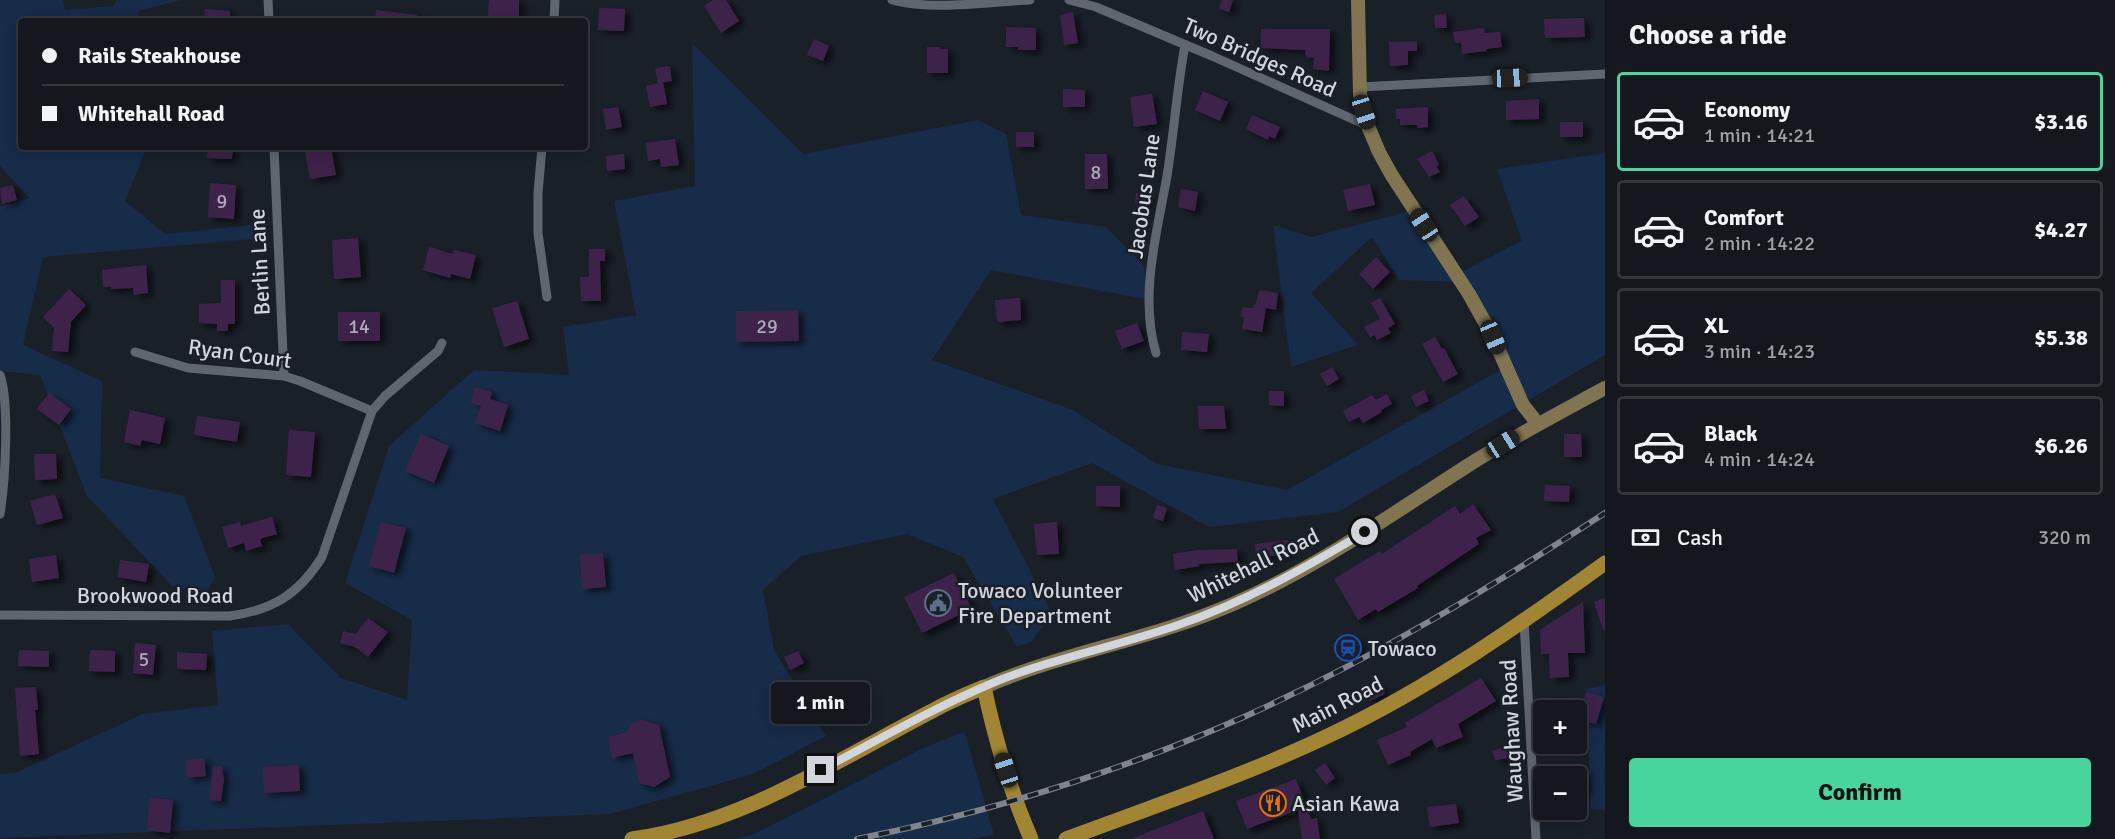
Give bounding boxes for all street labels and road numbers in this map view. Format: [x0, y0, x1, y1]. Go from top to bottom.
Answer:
street label: Two Bridges Road [1179, 12, 1340, 103]
street label: Jacobus Lane [1121, 132, 1166, 260]
street label: Berlin Lane [243, 208, 276, 316]
street label: Ryan Court [187, 333, 294, 374]
street label: Whitehall Road [1183, 522, 1323, 609]
street label: Brookwood Road [77, 582, 233, 609]
street label: Waughaw Road [1494, 659, 1529, 803]
street label: Main Road [1287, 670, 1387, 739]

